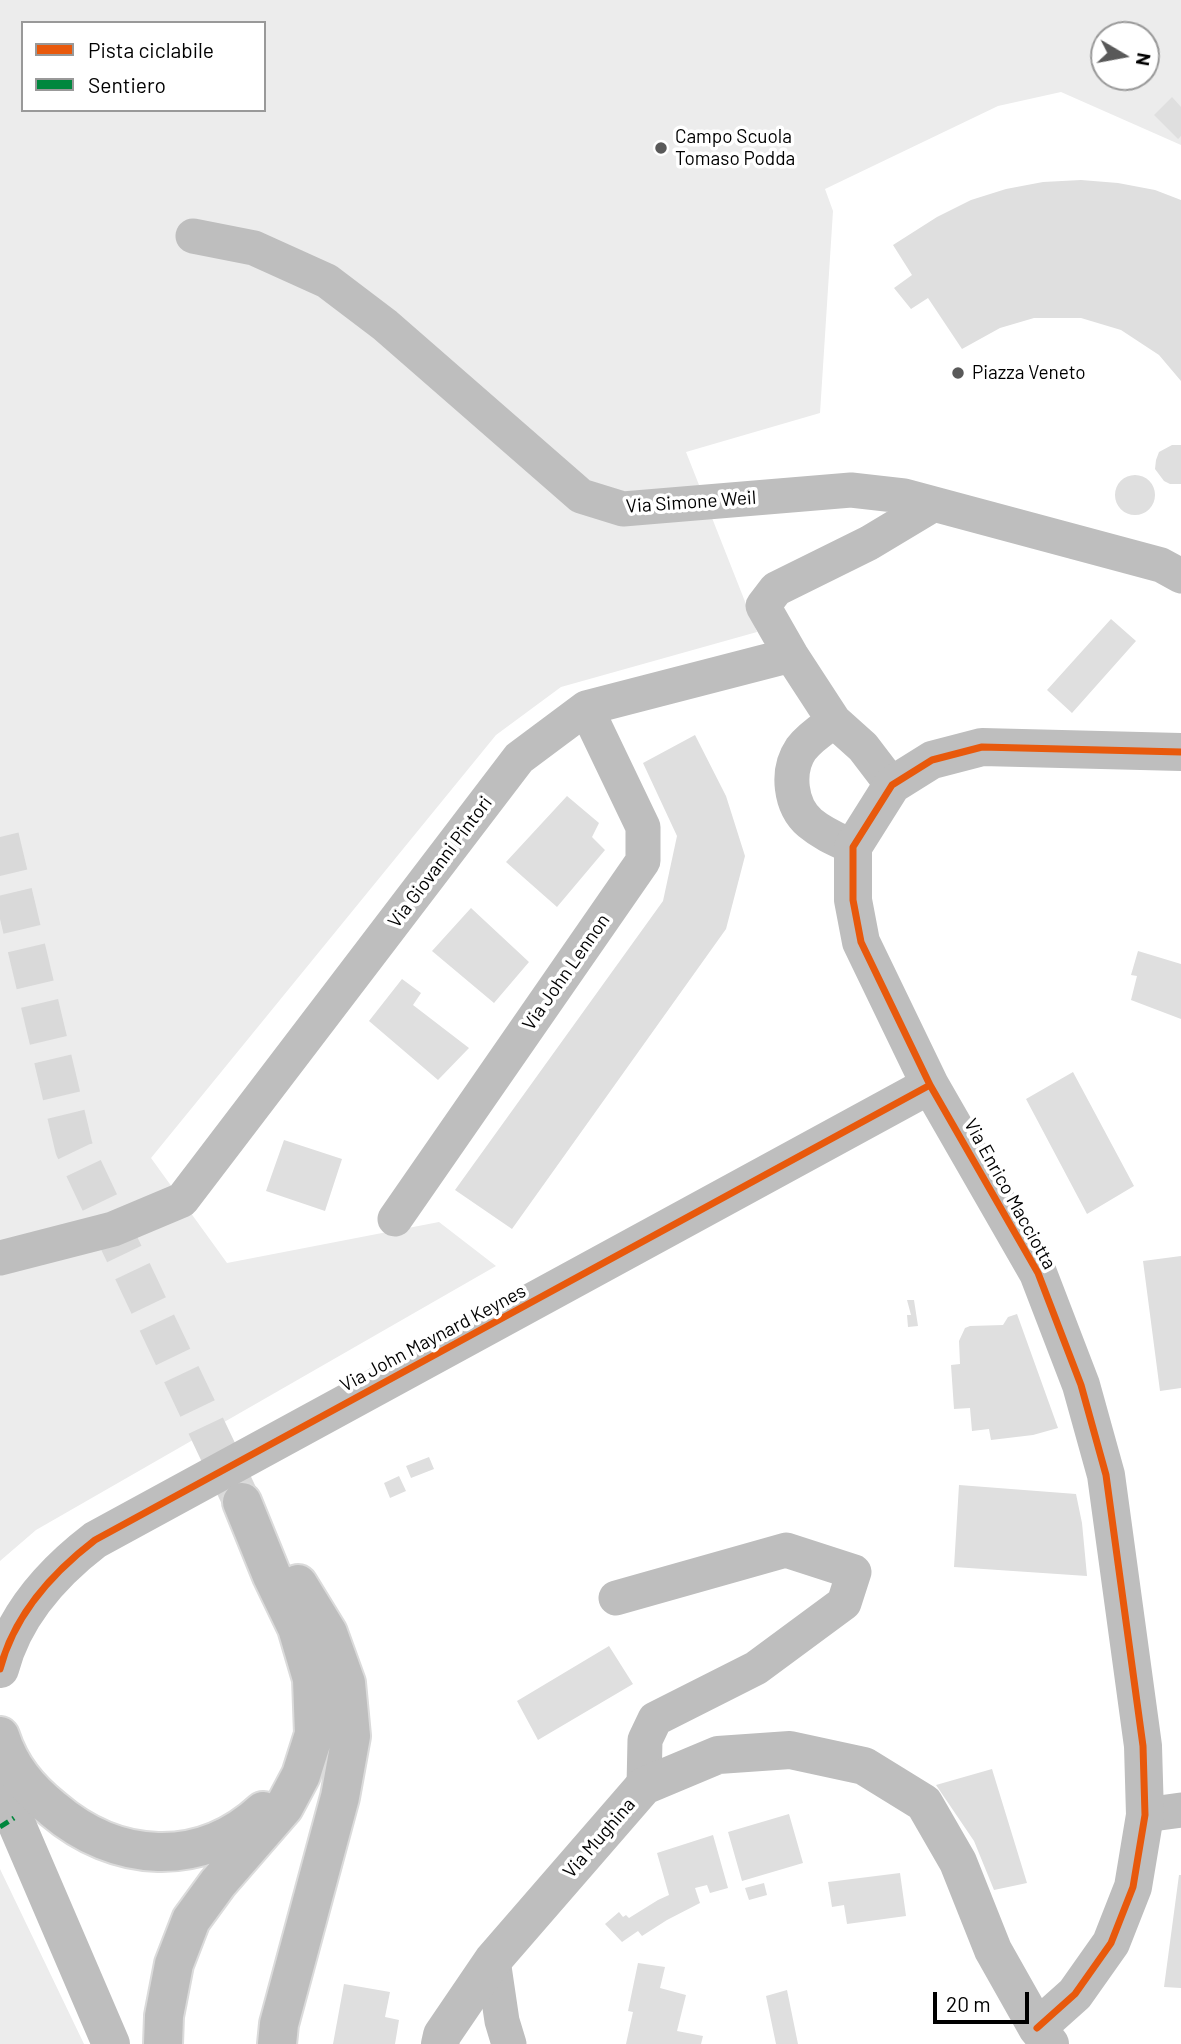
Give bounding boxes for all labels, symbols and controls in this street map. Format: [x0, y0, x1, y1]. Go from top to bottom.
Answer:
legend [21, 21, 266, 112]
north arrow [1090, 21, 1160, 91]
text: Pista ciclabile [88, 37, 214, 62]
text: N [1132, 51, 1157, 68]
text: Sentiero [88, 72, 166, 97]
place label: Campo Scuola Tomaso Podda [675, 126, 795, 170]
marker: Campo Scuola Tomaso Podda [653, 140, 669, 156]
place label: Piazza Veneto [972, 362, 1086, 384]
marker: Piazza Veneto [950, 365, 966, 381]
street label: Via Simone Weil [625, 486, 757, 518]
street label: Via Giovanni Pintori [383, 792, 497, 932]
street label: Via John Lennon [517, 909, 615, 1035]
street label: Via Enrico Macciotta [959, 1115, 1061, 1273]
street label: Via John Maynard Keynes [336, 1279, 530, 1397]
street label: Via Mughina [558, 1793, 640, 1883]
scale bar [936, 1978, 1032, 2022]
text: 20 m [946, 1991, 991, 2016]

